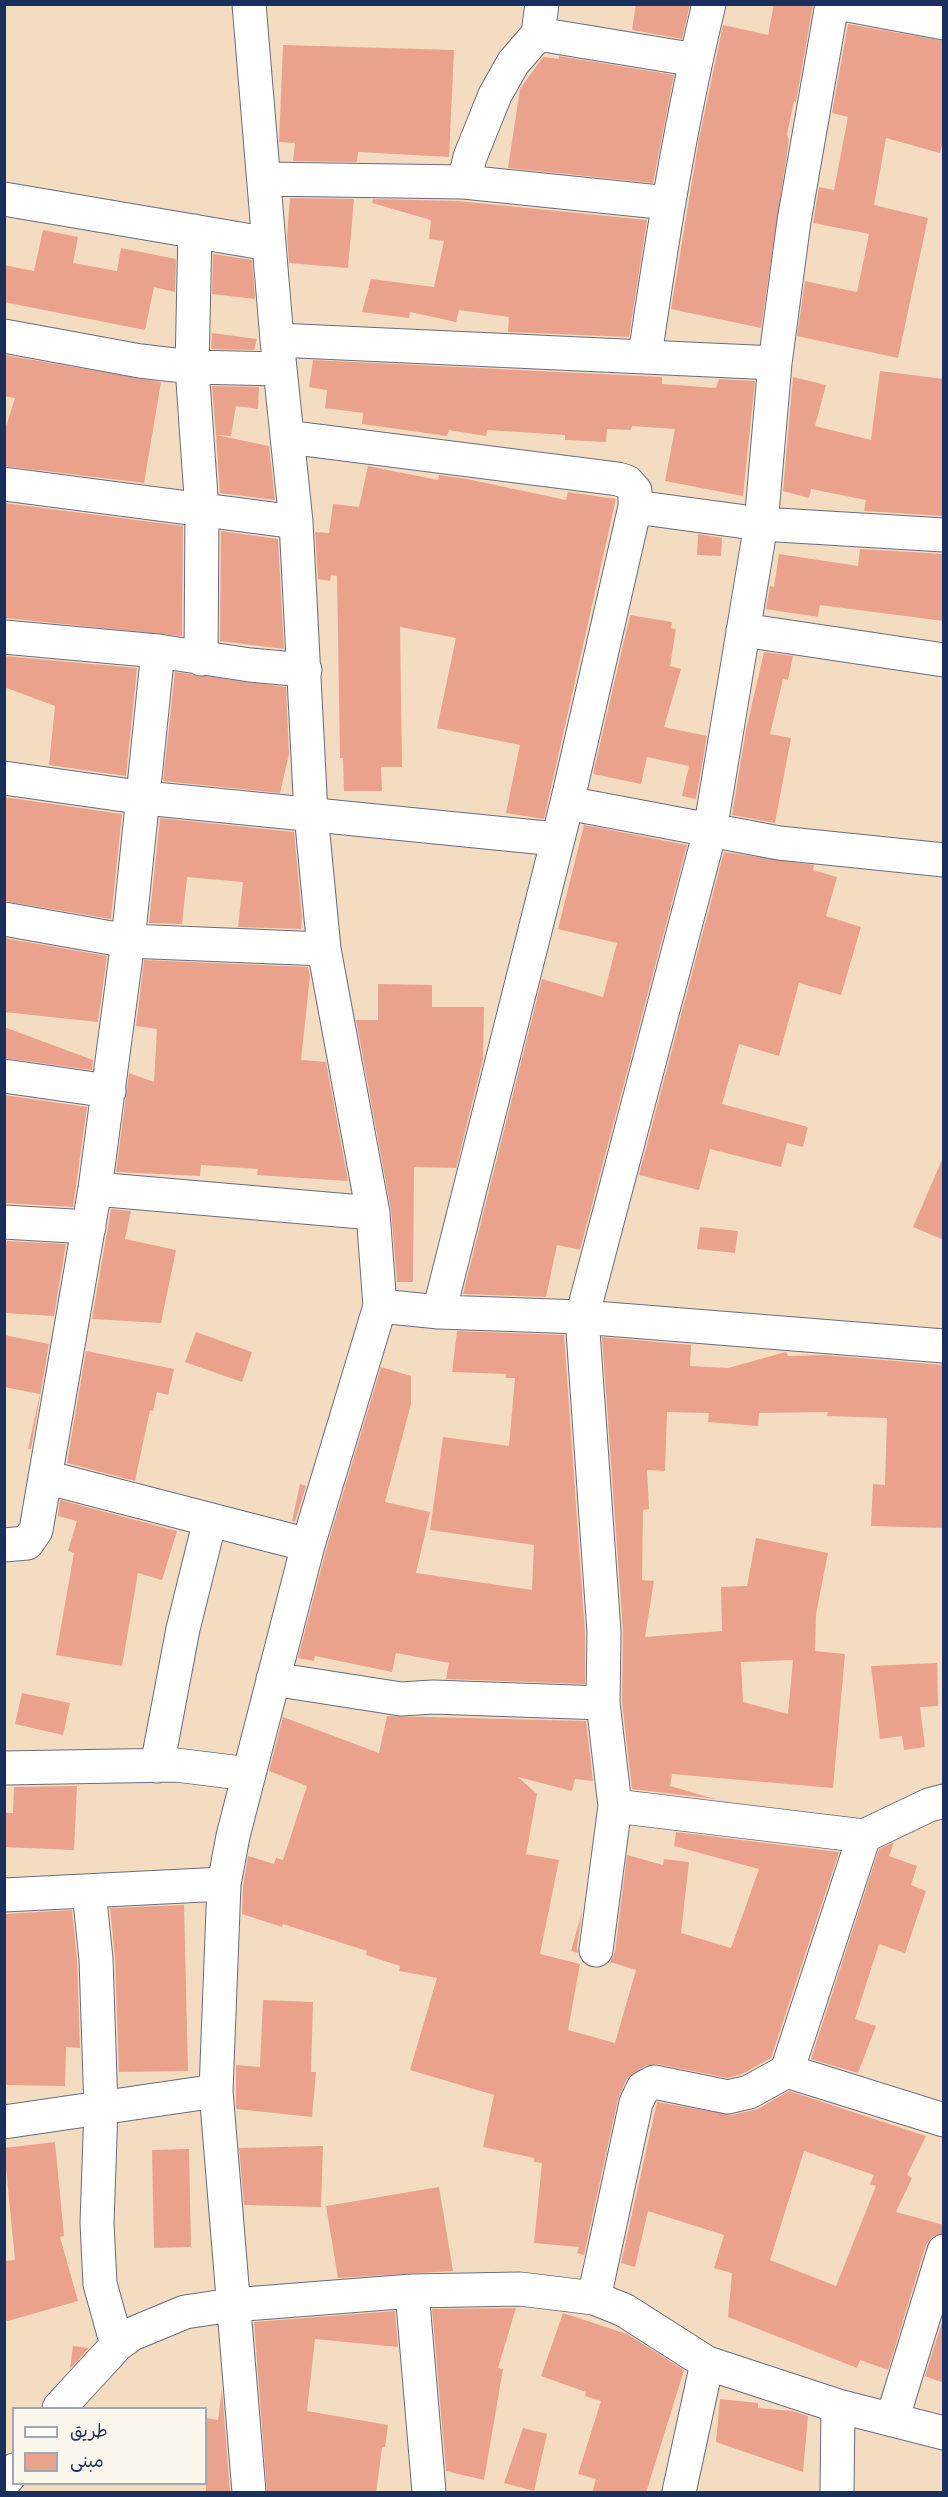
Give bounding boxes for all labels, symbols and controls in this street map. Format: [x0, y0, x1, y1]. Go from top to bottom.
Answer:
legend [12, 2407, 207, 2485]
text: طريق [70, 2421, 108, 2442]
text: مبنى [70, 2451, 104, 2472]

